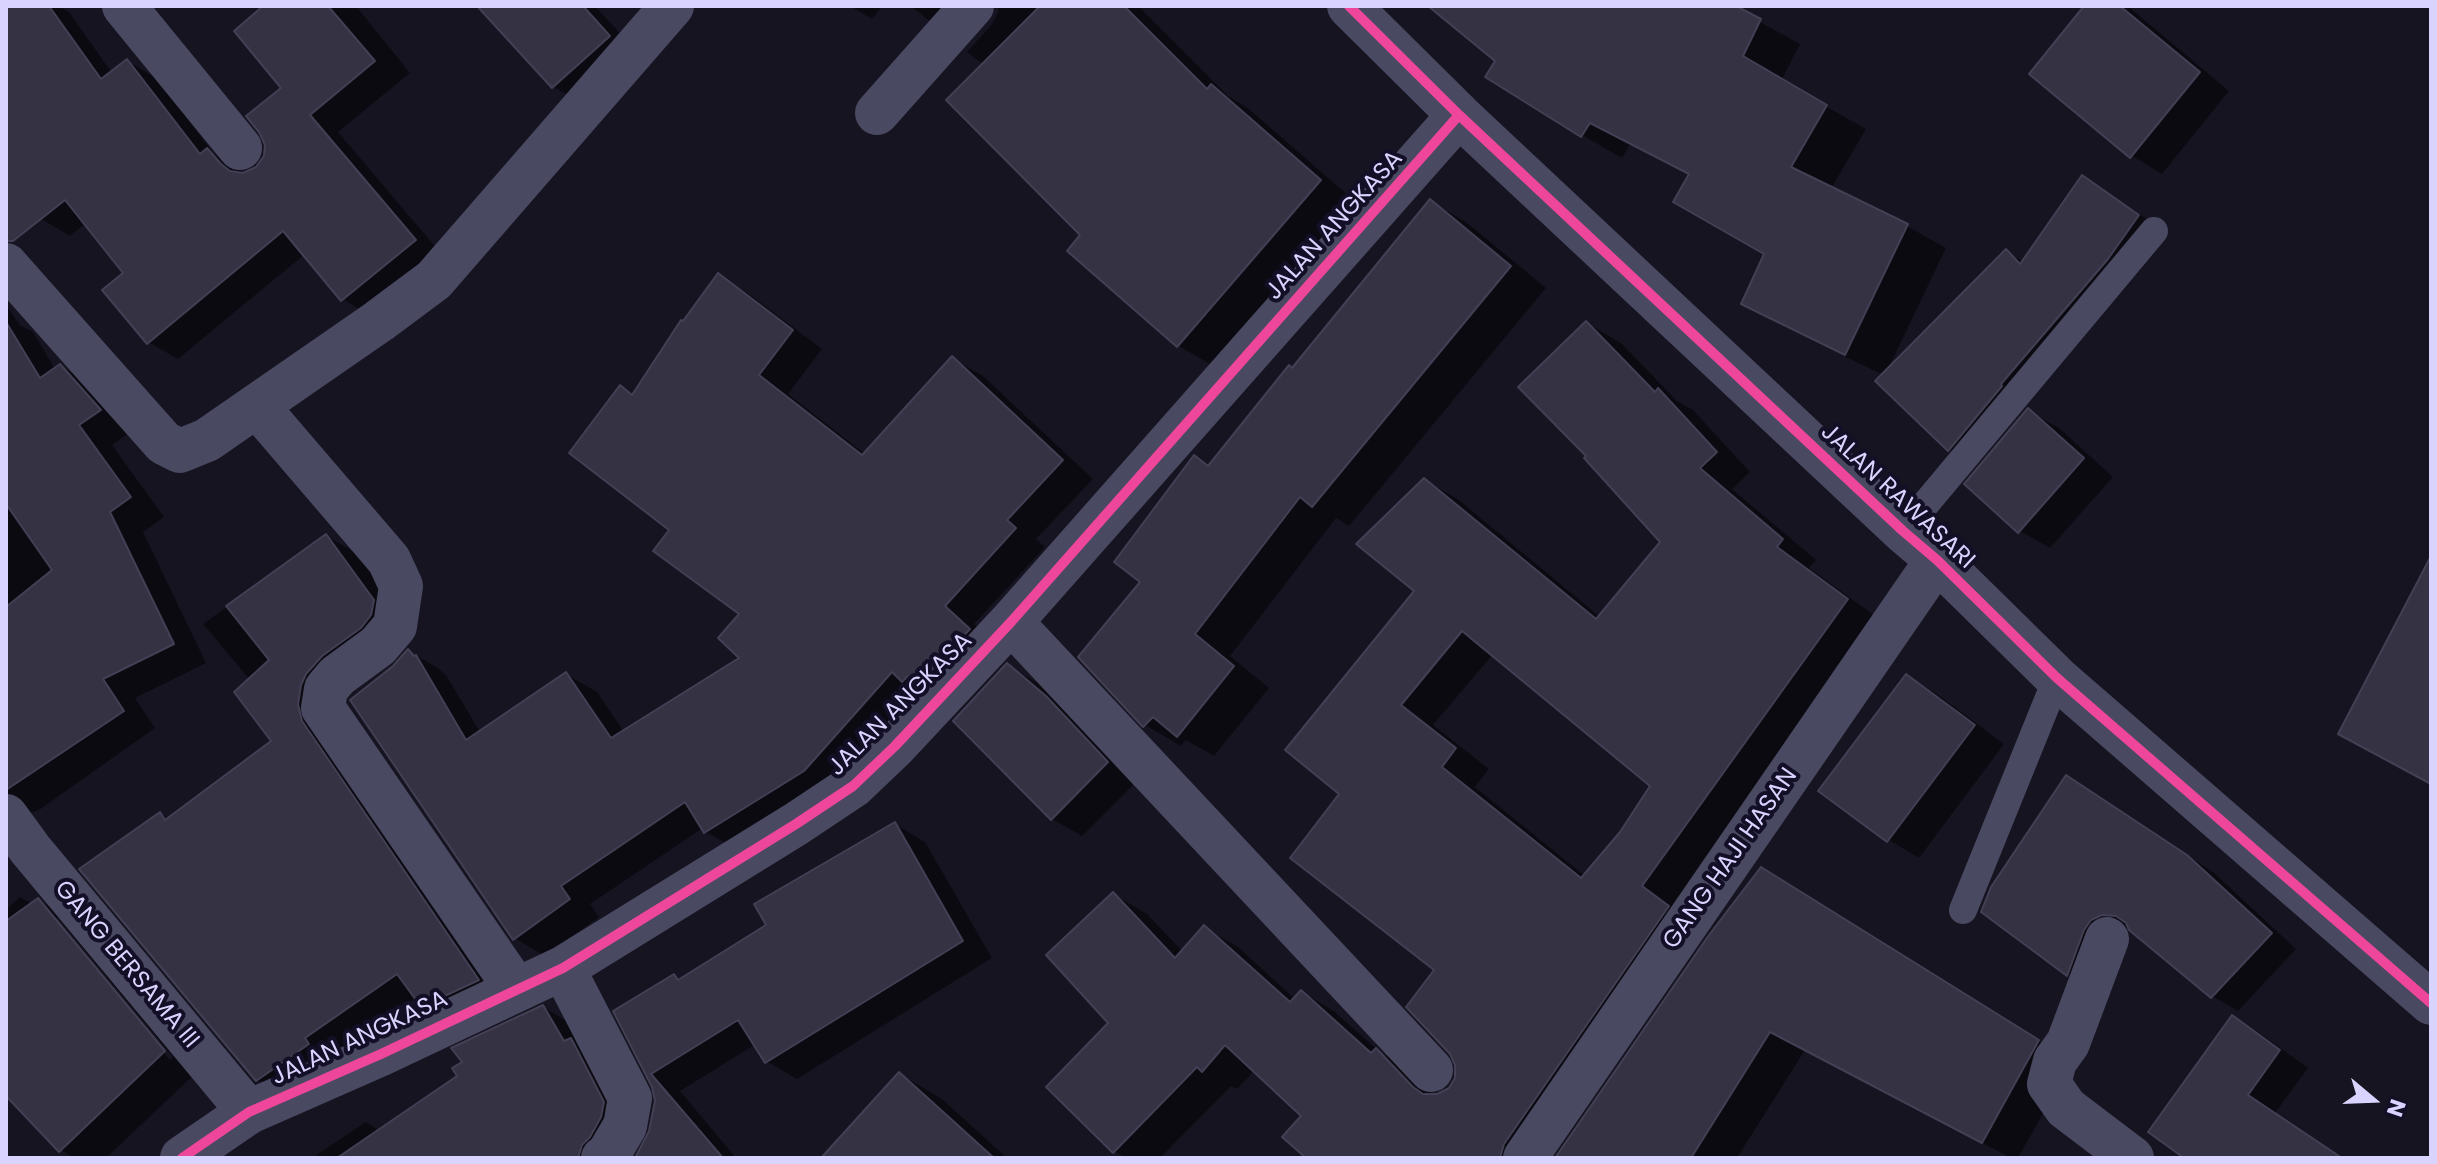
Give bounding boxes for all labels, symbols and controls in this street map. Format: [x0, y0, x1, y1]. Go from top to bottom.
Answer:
street label: JALAN ANGKASA [1260, 145, 1410, 307]
street label: JALAN RAWASARI [1814, 418, 1980, 576]
street label: JALAN ANGKASA [823, 627, 979, 783]
street label: GANG HAJI HASAN [1658, 763, 1804, 955]
street label: GANG BERSAMA III [48, 875, 204, 1055]
street label: JALAN ANGKASA [267, 986, 453, 1092]
north arrow [2333, 1060, 2413, 1140]
text: N [2379, 1095, 2414, 1121]

